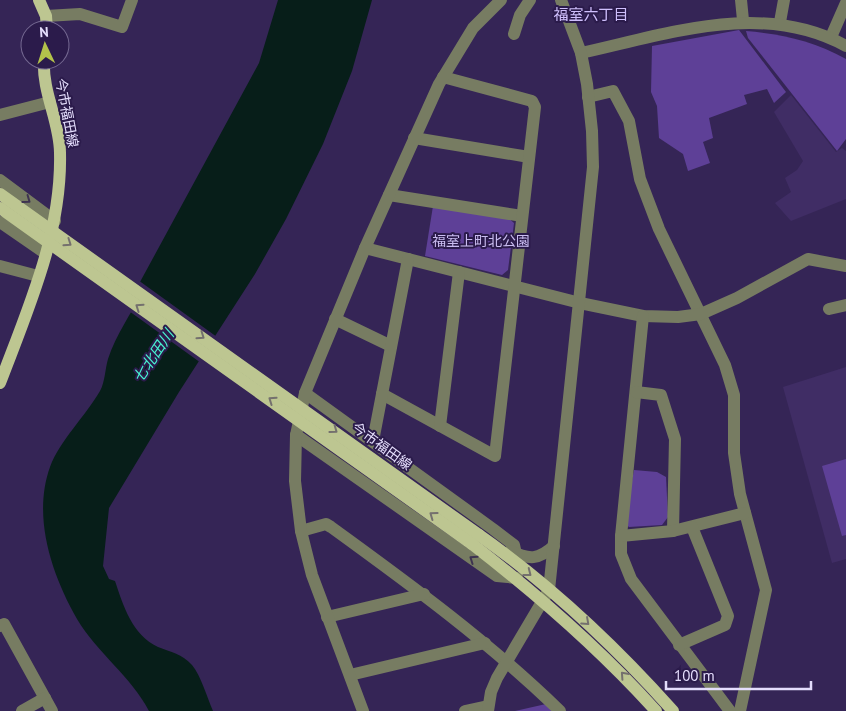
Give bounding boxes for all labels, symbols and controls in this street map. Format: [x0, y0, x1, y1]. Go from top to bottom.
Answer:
district label: 福室六丁目 [553, 5, 629, 24]
north arrow [20, 20, 70, 70]
text: N [39, 23, 49, 41]
street label: 今市福田線 [51, 77, 83, 149]
one-way arrow [22, 194, 31, 204]
park label: 福室上町北公園 [432, 232, 530, 250]
one-way arrow [63, 237, 72, 246]
one-way arrow [135, 304, 145, 313]
water label: 七北田川 [128, 324, 179, 386]
one-way arrow [196, 330, 205, 339]
one-way arrow [268, 397, 278, 406]
street label: 今市福田線 [348, 418, 416, 474]
one-way arrow [328, 424, 338, 433]
one-way arrow [429, 512, 438, 521]
one-way arrow [469, 556, 479, 565]
one-way arrow [522, 567, 531, 575]
one-way arrow [580, 616, 589, 625]
scale bar [666, 658, 811, 690]
text: 100 m [674, 666, 715, 685]
one-way arrow [621, 671, 630, 680]

